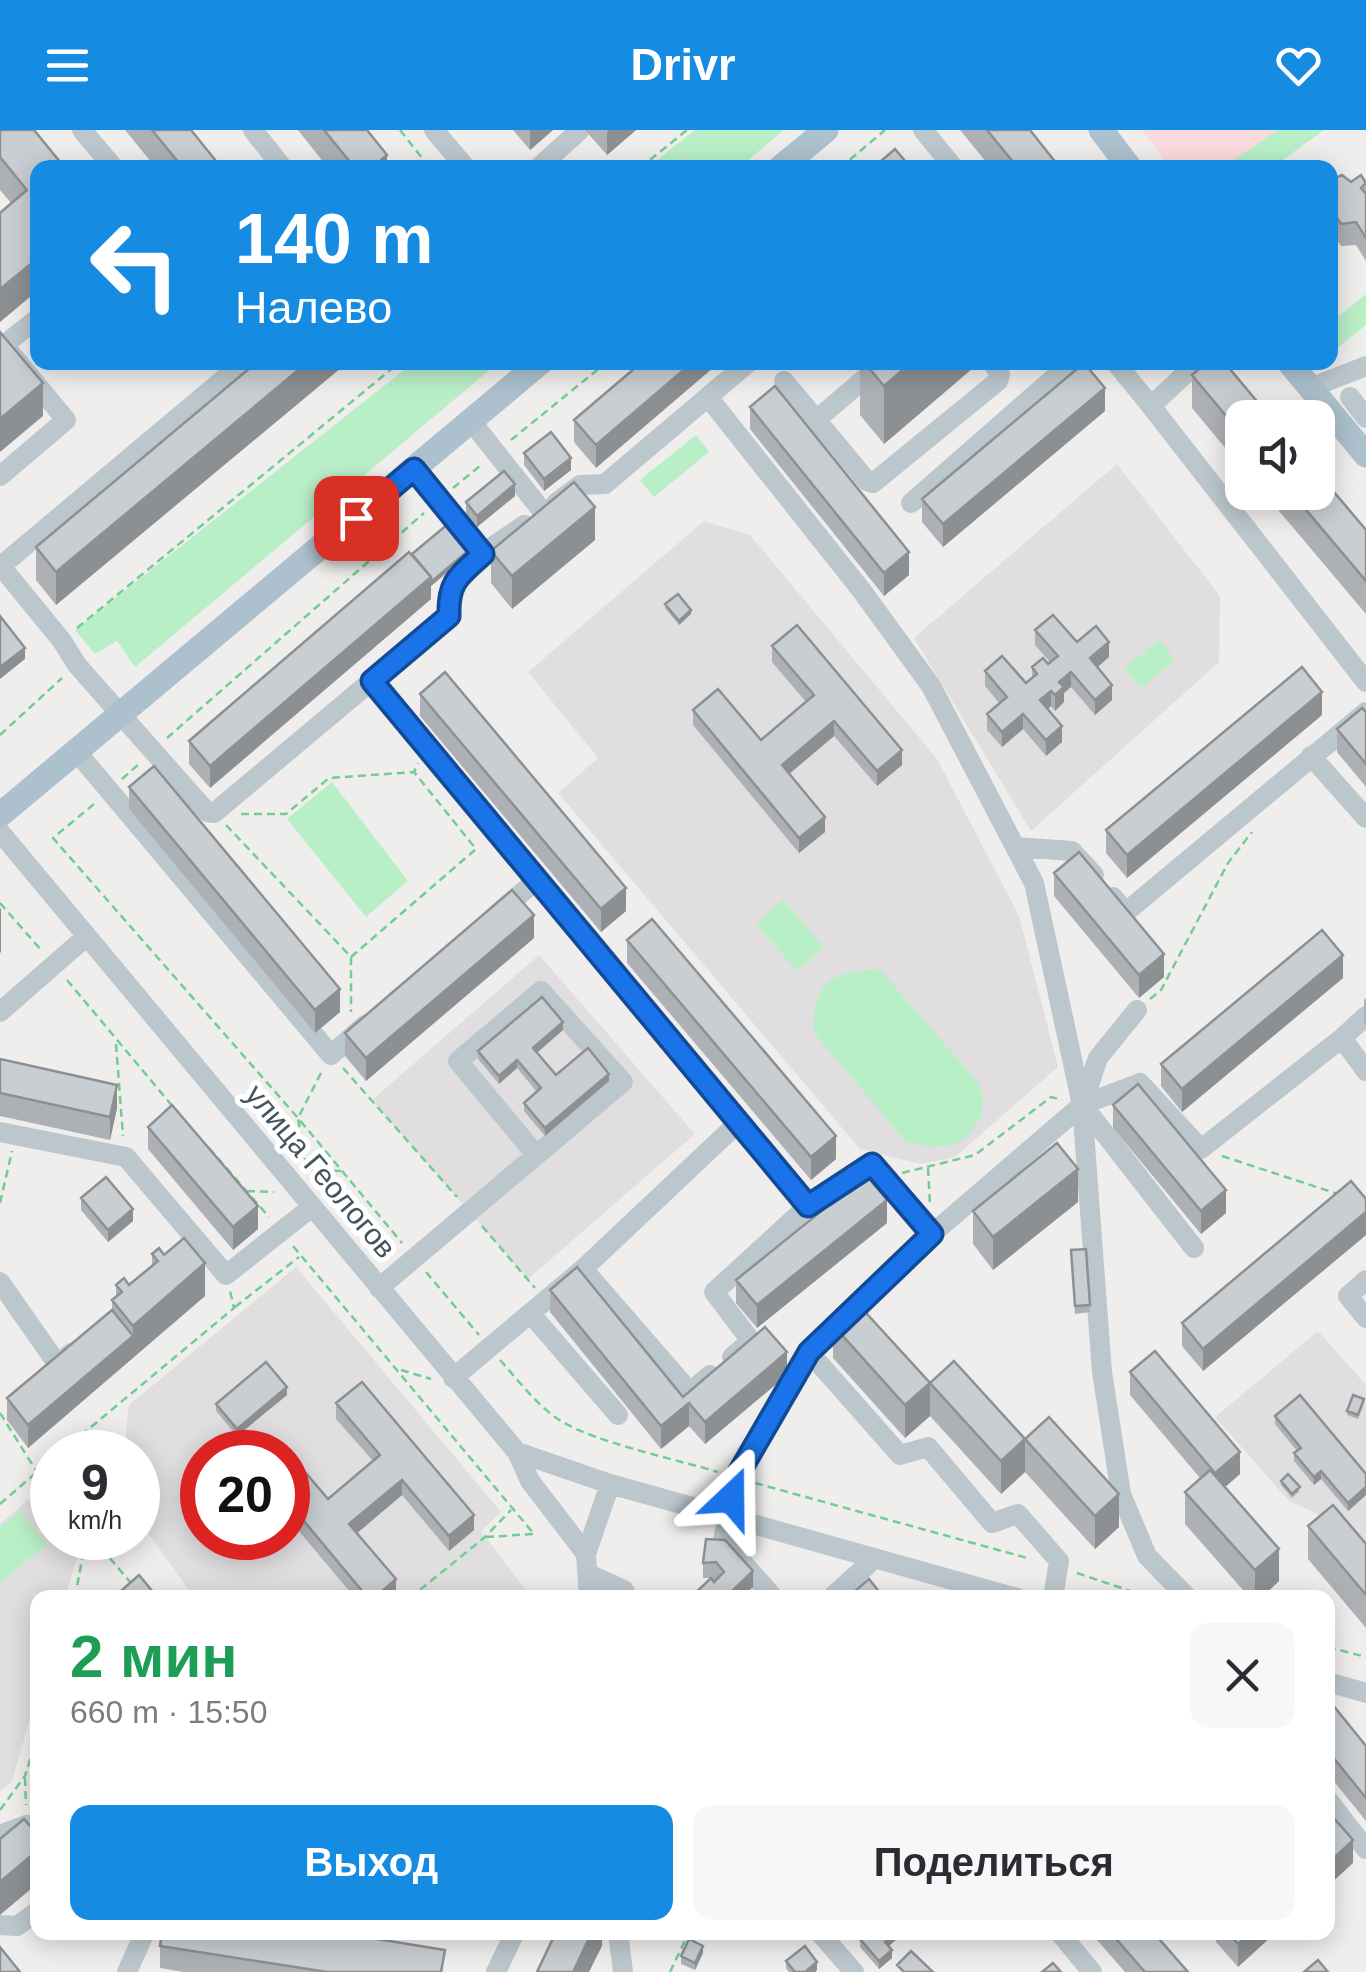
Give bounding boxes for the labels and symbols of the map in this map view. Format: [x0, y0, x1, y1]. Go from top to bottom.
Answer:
pin [314, 476, 399, 561]
street label: улица Геологов [239, 1078, 403, 1264]
speed limit sign: 20 [180, 1430, 310, 1560]
position arrow [679, 1446, 783, 1550]

